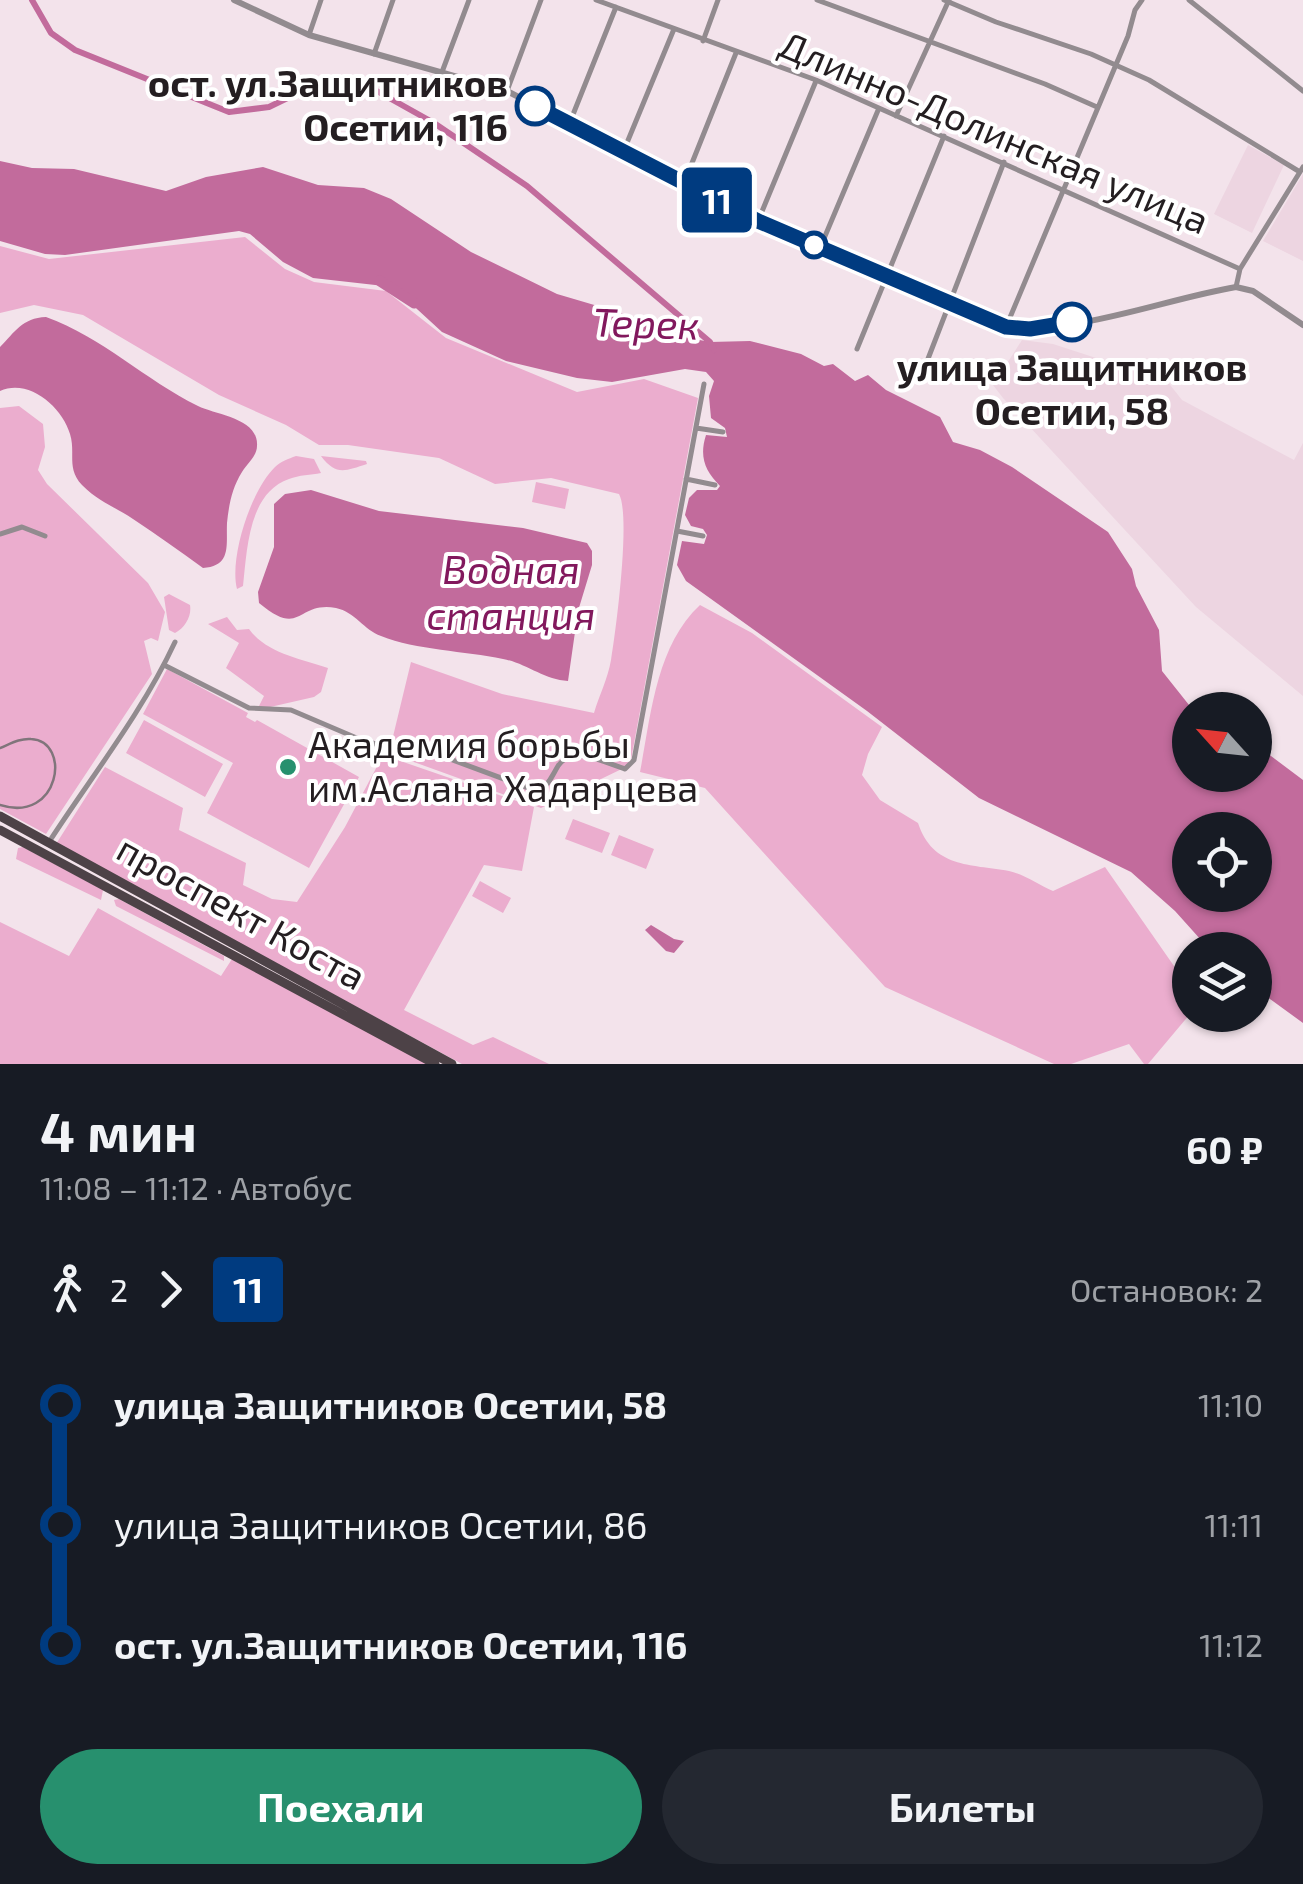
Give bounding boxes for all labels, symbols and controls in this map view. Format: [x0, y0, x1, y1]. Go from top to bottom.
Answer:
street label: Длинно-Долинская улица [773, 20, 1216, 242]
place label: ост. ул.Защитников Осетии, 116 [148, 59, 508, 149]
marker: ост. ул.Защитников Осетии, 116 [516, 87, 554, 125]
line badge: 11 [672, 168, 762, 232]
text: 11 [702, 179, 732, 221]
unlabelled marker [801, 232, 827, 258]
water label: Терек [592, 296, 700, 348]
marker: улица Защитников Осетии, 58 [1053, 303, 1091, 341]
place label: улица Защитников Осетии, 58 [897, 343, 1247, 433]
water label: Водная станция [427, 544, 595, 638]
north arrow [1172, 692, 1272, 792]
map controls [1172, 692, 1272, 1032]
place label: Академия борьбы им.Аслана Хадарцева [308, 720, 698, 810]
marker: Академия борьбы им.Аслана Хадарцева [277, 756, 299, 778]
button: locate [1172, 812, 1272, 912]
street label: проспект Коста [110, 824, 374, 998]
button: layers [1172, 932, 1272, 1032]
text: 4 мин [40, 1097, 197, 1163]
text: 60 ₽ [1186, 1126, 1263, 1172]
text: 11:08 – 11:12 · Автобус [40, 1168, 352, 1206]
icon: walk [40, 1262, 95, 1317]
icon: forward [143, 1262, 198, 1317]
text: 11 [233, 1268, 263, 1310]
text: 2 [110, 1270, 128, 1308]
text: Остановок: 2 [1070, 1270, 1263, 1308]
text: улица Защитников Осетии, 58 [114, 1381, 667, 1427]
text: 11:10 [1198, 1385, 1263, 1423]
text: улица Защитников Осетии, 86 [114, 1501, 647, 1547]
text: 11:11 [1205, 1505, 1263, 1543]
text: ост. ул.Защитников Осетии, 116 [114, 1621, 687, 1667]
text: 11:12 [1199, 1625, 1263, 1663]
button: Поехали [40, 1749, 642, 1864]
button: Билеты [662, 1749, 1263, 1864]

